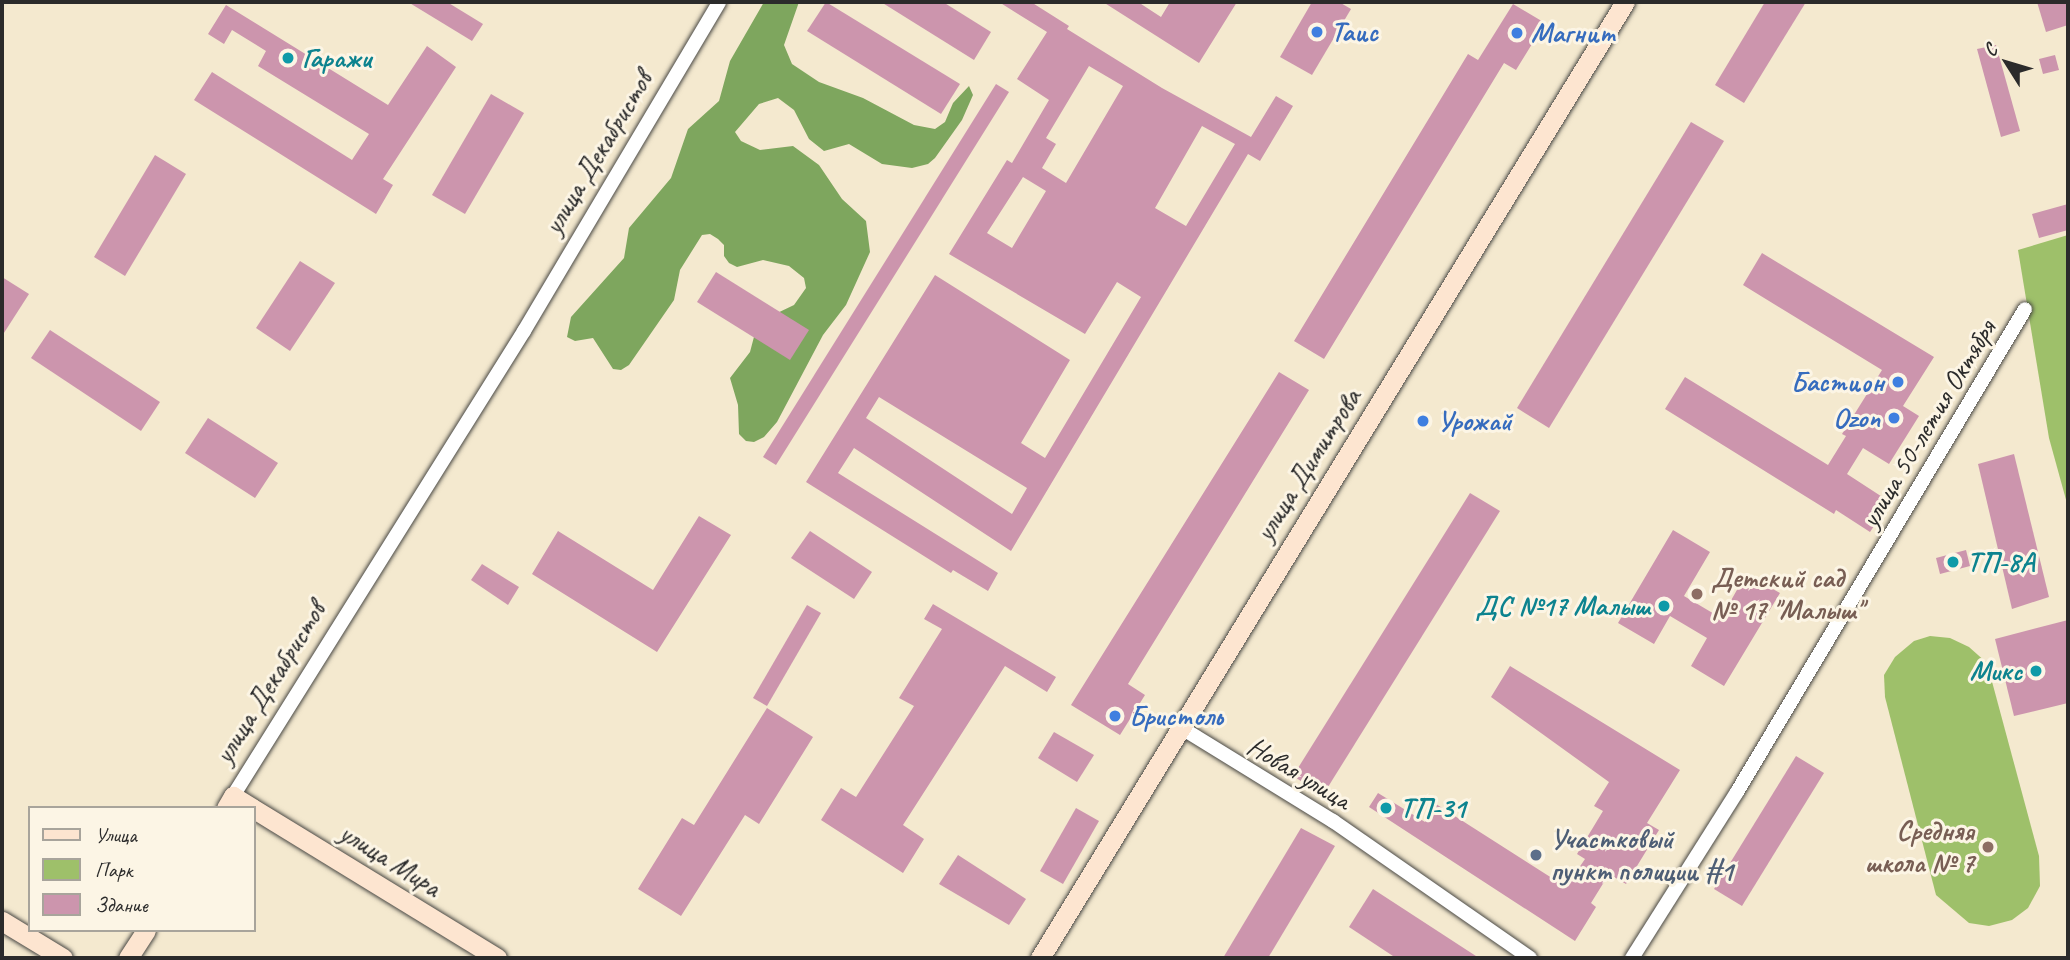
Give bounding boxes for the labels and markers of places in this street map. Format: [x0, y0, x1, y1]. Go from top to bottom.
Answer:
place label: Таис [1331, 15, 1378, 49]
place label: Магнит [1531, 16, 1616, 50]
marker: Таис [1309, 24, 1325, 40]
marker: Магнит [1509, 25, 1525, 41]
place label: Гаражи [302, 41, 371, 75]
marker: Гаражи [280, 50, 296, 66]
place label: Бастион [1791, 365, 1884, 399]
marker: Бастион [1890, 374, 1906, 390]
place label: Ozon [1833, 401, 1880, 435]
place label: Урожай [1437, 404, 1512, 438]
marker: Ozon [1886, 410, 1902, 426]
marker: Урожай [1415, 413, 1431, 429]
place label: ТП-8А [1967, 545, 2034, 579]
marker: ТП-8А [1945, 554, 1961, 570]
place label: Детский сад № 17 "Малыш" [1711, 561, 1863, 627]
marker: Детский сад № 17 "Малыш" [1689, 586, 1705, 602]
place label: ДС №17 Малыш [1476, 589, 1650, 623]
marker: ДС №17 Малыш [1656, 598, 1672, 614]
place label: Микс [1970, 654, 2022, 688]
marker: Микс [2028, 663, 2044, 679]
place label: Бристоль [1129, 699, 1223, 733]
marker: Бристоль [1107, 708, 1123, 724]
place label: ТП-31 [1400, 791, 1466, 825]
marker: ТП-31 [1378, 800, 1394, 816]
place label: Средняя школа № 7 [1865, 814, 1974, 880]
place label: Участковый пункт полиции #1 [1550, 822, 1732, 888]
marker: Средняя школа № 7 [1980, 839, 1996, 855]
marker: Участковый пункт полиции #1 [1528, 847, 1544, 863]

